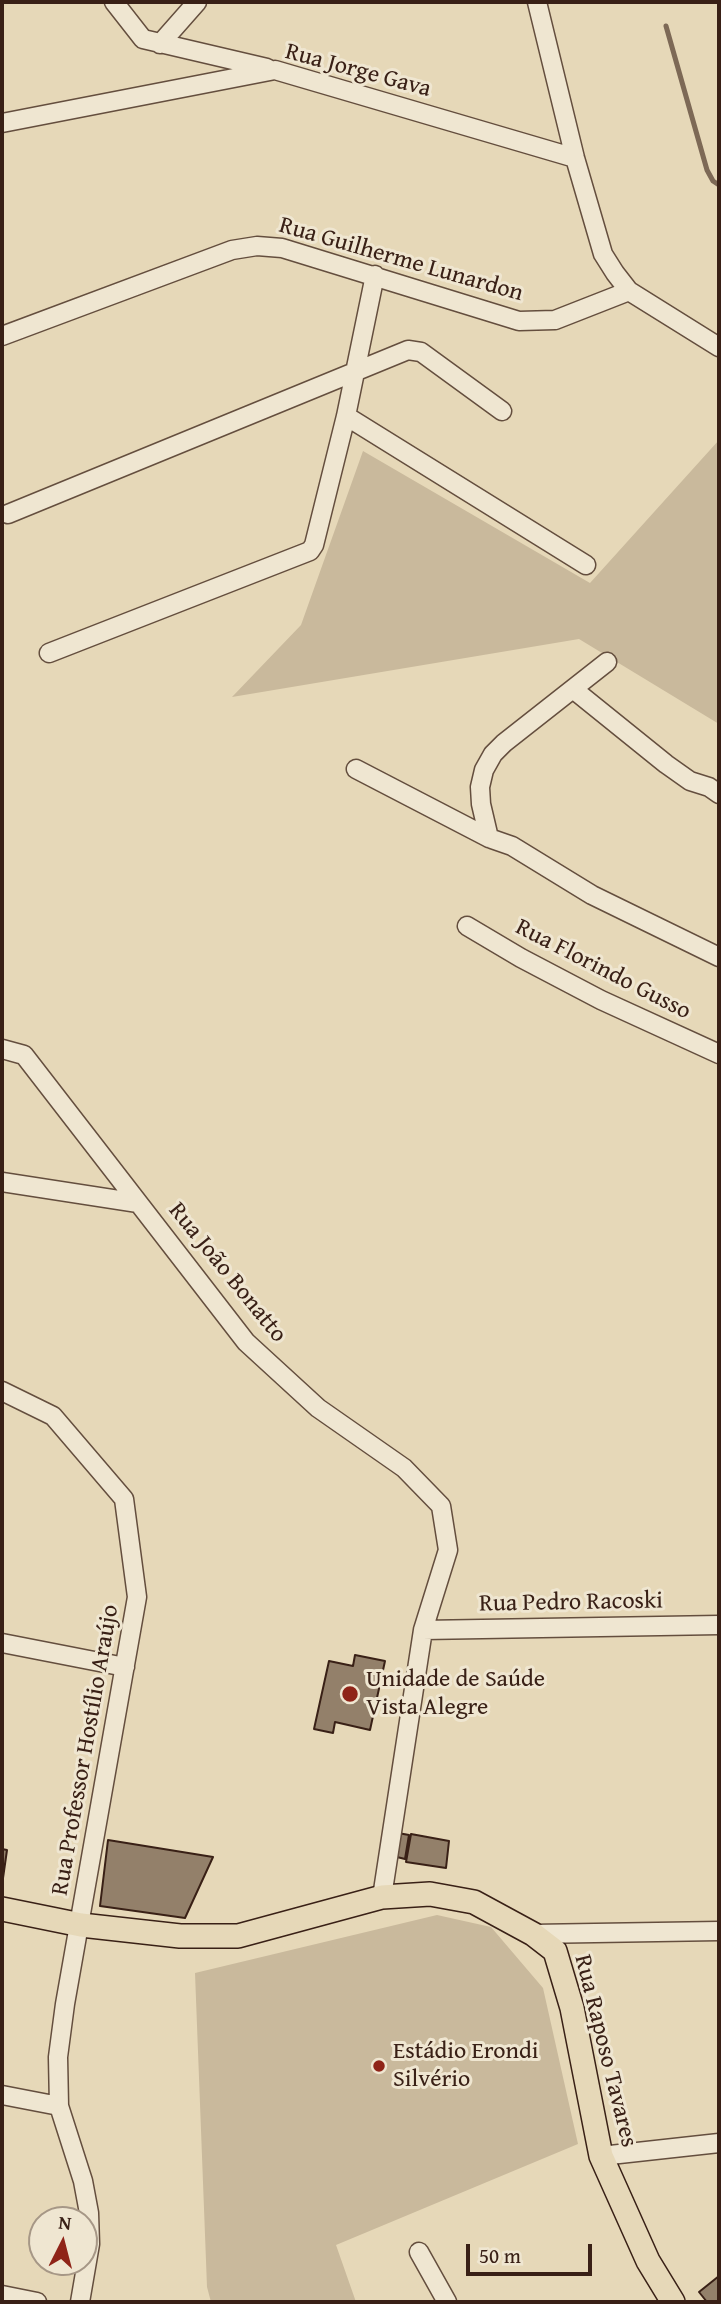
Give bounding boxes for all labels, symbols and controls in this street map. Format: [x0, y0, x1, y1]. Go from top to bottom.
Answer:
street label: Rua Jorge Gava [282, 38, 434, 104]
street label: Rua Guilherme Lunardon [276, 211, 526, 309]
street label: Rua Florindo Gusso [510, 913, 696, 1027]
street label: Rua João Bonatto [162, 1197, 292, 1349]
street label: Rua Pedro Racoski [479, 1587, 663, 1619]
street label: Rua Professor Hostílio Araújo [46, 1602, 126, 1898]
place label: Unidade de Saúde Vista Alegre [366, 1666, 545, 1722]
marker: Unidade de Saúde Vista Alegre [340, 1684, 360, 1704]
street label: Rua Raposo Tavares [567, 1952, 643, 2150]
place label: Estádio Erondi Silvério [393, 2038, 538, 2094]
marker: Estádio Erondi Silvério [371, 2058, 387, 2074]
north arrow [28, 2206, 98, 2276]
text: N [57, 2208, 73, 2237]
scale bar [469, 2230, 595, 2274]
text: 50 m [479, 2240, 521, 2271]

